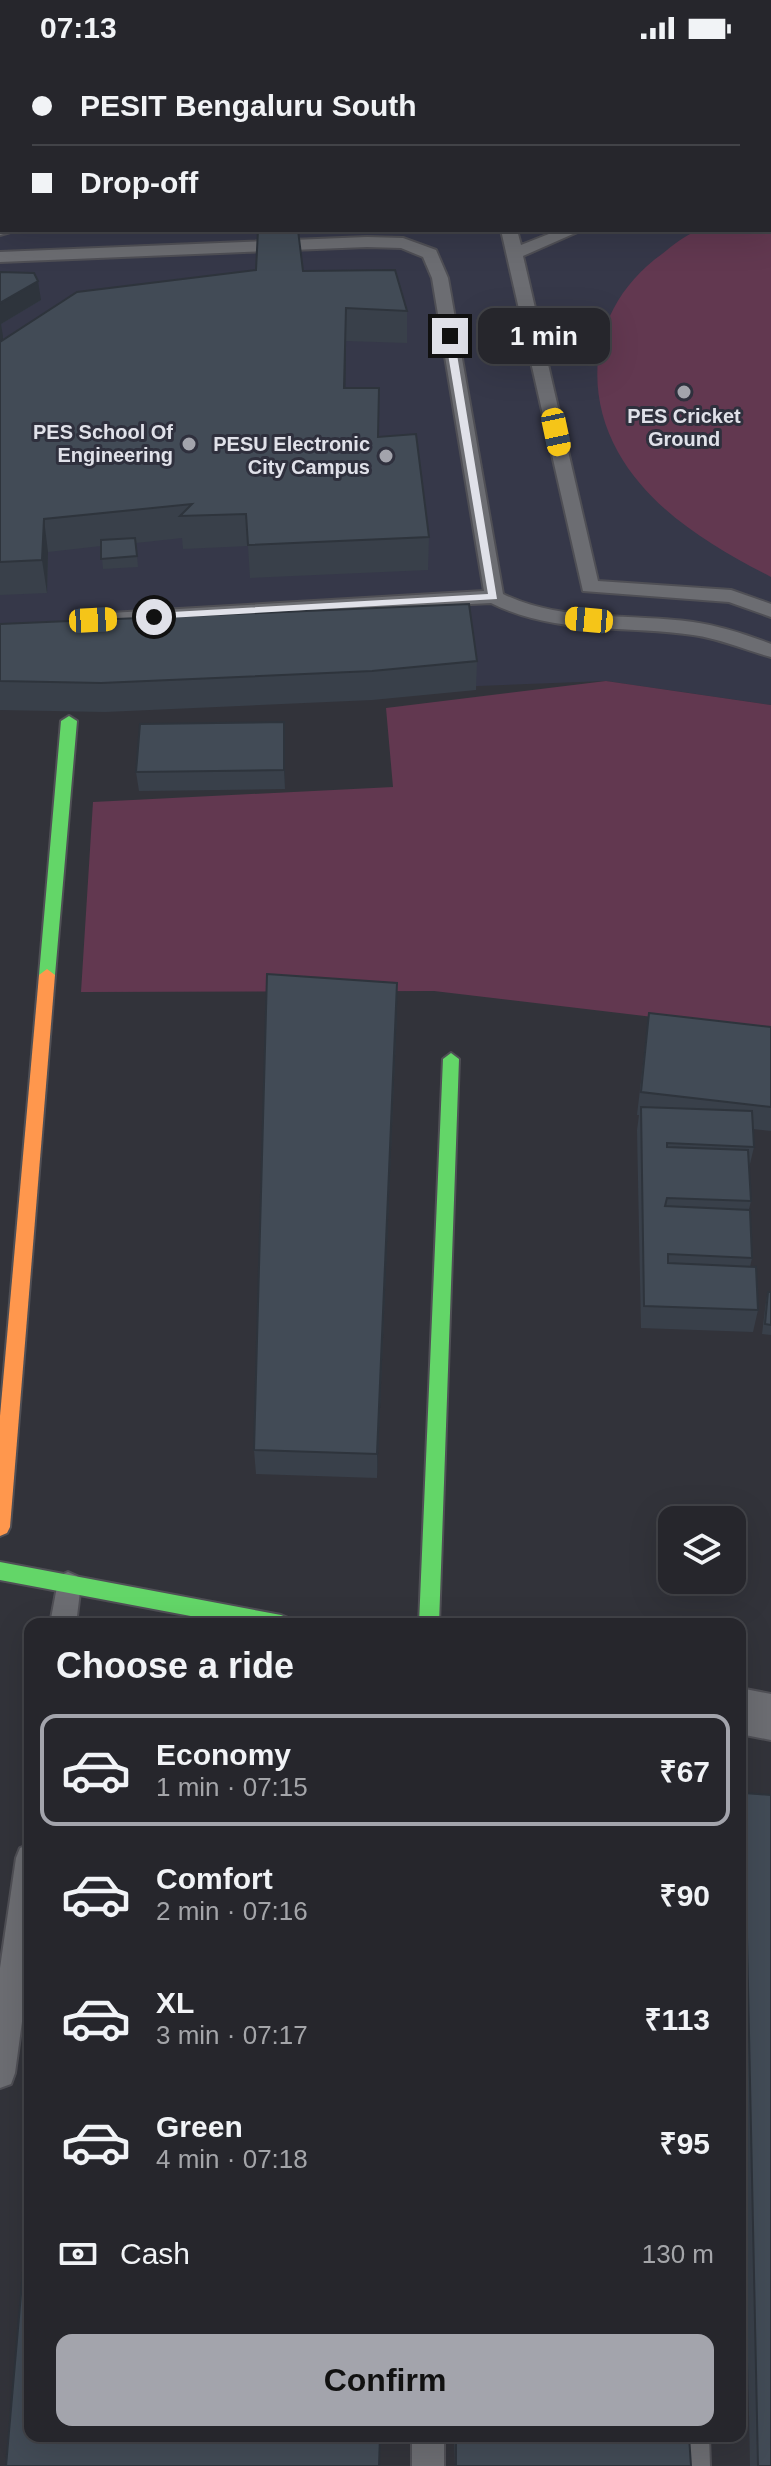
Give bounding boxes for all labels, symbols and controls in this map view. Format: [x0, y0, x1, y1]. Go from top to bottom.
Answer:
text: 07:13 [40, 11, 117, 44]
text: PESIT Bengaluru South [80, 89, 417, 122]
text: Drop-off [80, 166, 198, 199]
callout: 1 min [478, 308, 610, 364]
route end [432, 318, 468, 354]
text: 1 min [510, 321, 578, 351]
marker: PES Cricket Ground [675, 383, 693, 401]
place label: PES Cricket Ground [627, 405, 741, 450]
car [539, 406, 573, 458]
place label: PES School Of Engineering [33, 421, 173, 466]
place label: PESU Electronic City Campus [213, 433, 370, 478]
marker: PES School Of Engineering [180, 435, 198, 453]
marker: PESU Electronic City Campus [377, 447, 395, 465]
route start [136, 599, 172, 635]
car [564, 606, 614, 634]
car [68, 607, 118, 633]
map controls [658, 1506, 746, 1594]
button: layers [658, 1506, 746, 1594]
text: Choose a ride [56, 1645, 294, 1686]
icon: car [60, 1734, 132, 1806]
text: Economy [156, 1738, 291, 1771]
text: ₹67 [659, 1755, 710, 1788]
text: 1 min · 07:15 [156, 1772, 308, 1802]
icon: car [60, 1858, 132, 1930]
text: Comfort [156, 1862, 273, 1895]
text: ₹90 [659, 1879, 710, 1912]
text: 2 min · 07:16 [156, 1896, 308, 1926]
icon: car [60, 1982, 132, 2054]
text: XL [156, 1986, 194, 2019]
text: ₹113 [644, 2003, 710, 2036]
text: 3 min · 07:17 [156, 2020, 308, 2050]
icon: car [60, 2106, 132, 2178]
text: Green [156, 2110, 243, 2143]
text: ₹95 [659, 2127, 710, 2160]
text: 4 min · 07:18 [156, 2144, 308, 2174]
icon: cash [56, 2232, 100, 2276]
text: Cash [120, 2237, 190, 2270]
text: 130 m [642, 2239, 714, 2269]
button: Confirm [56, 2334, 714, 2426]

